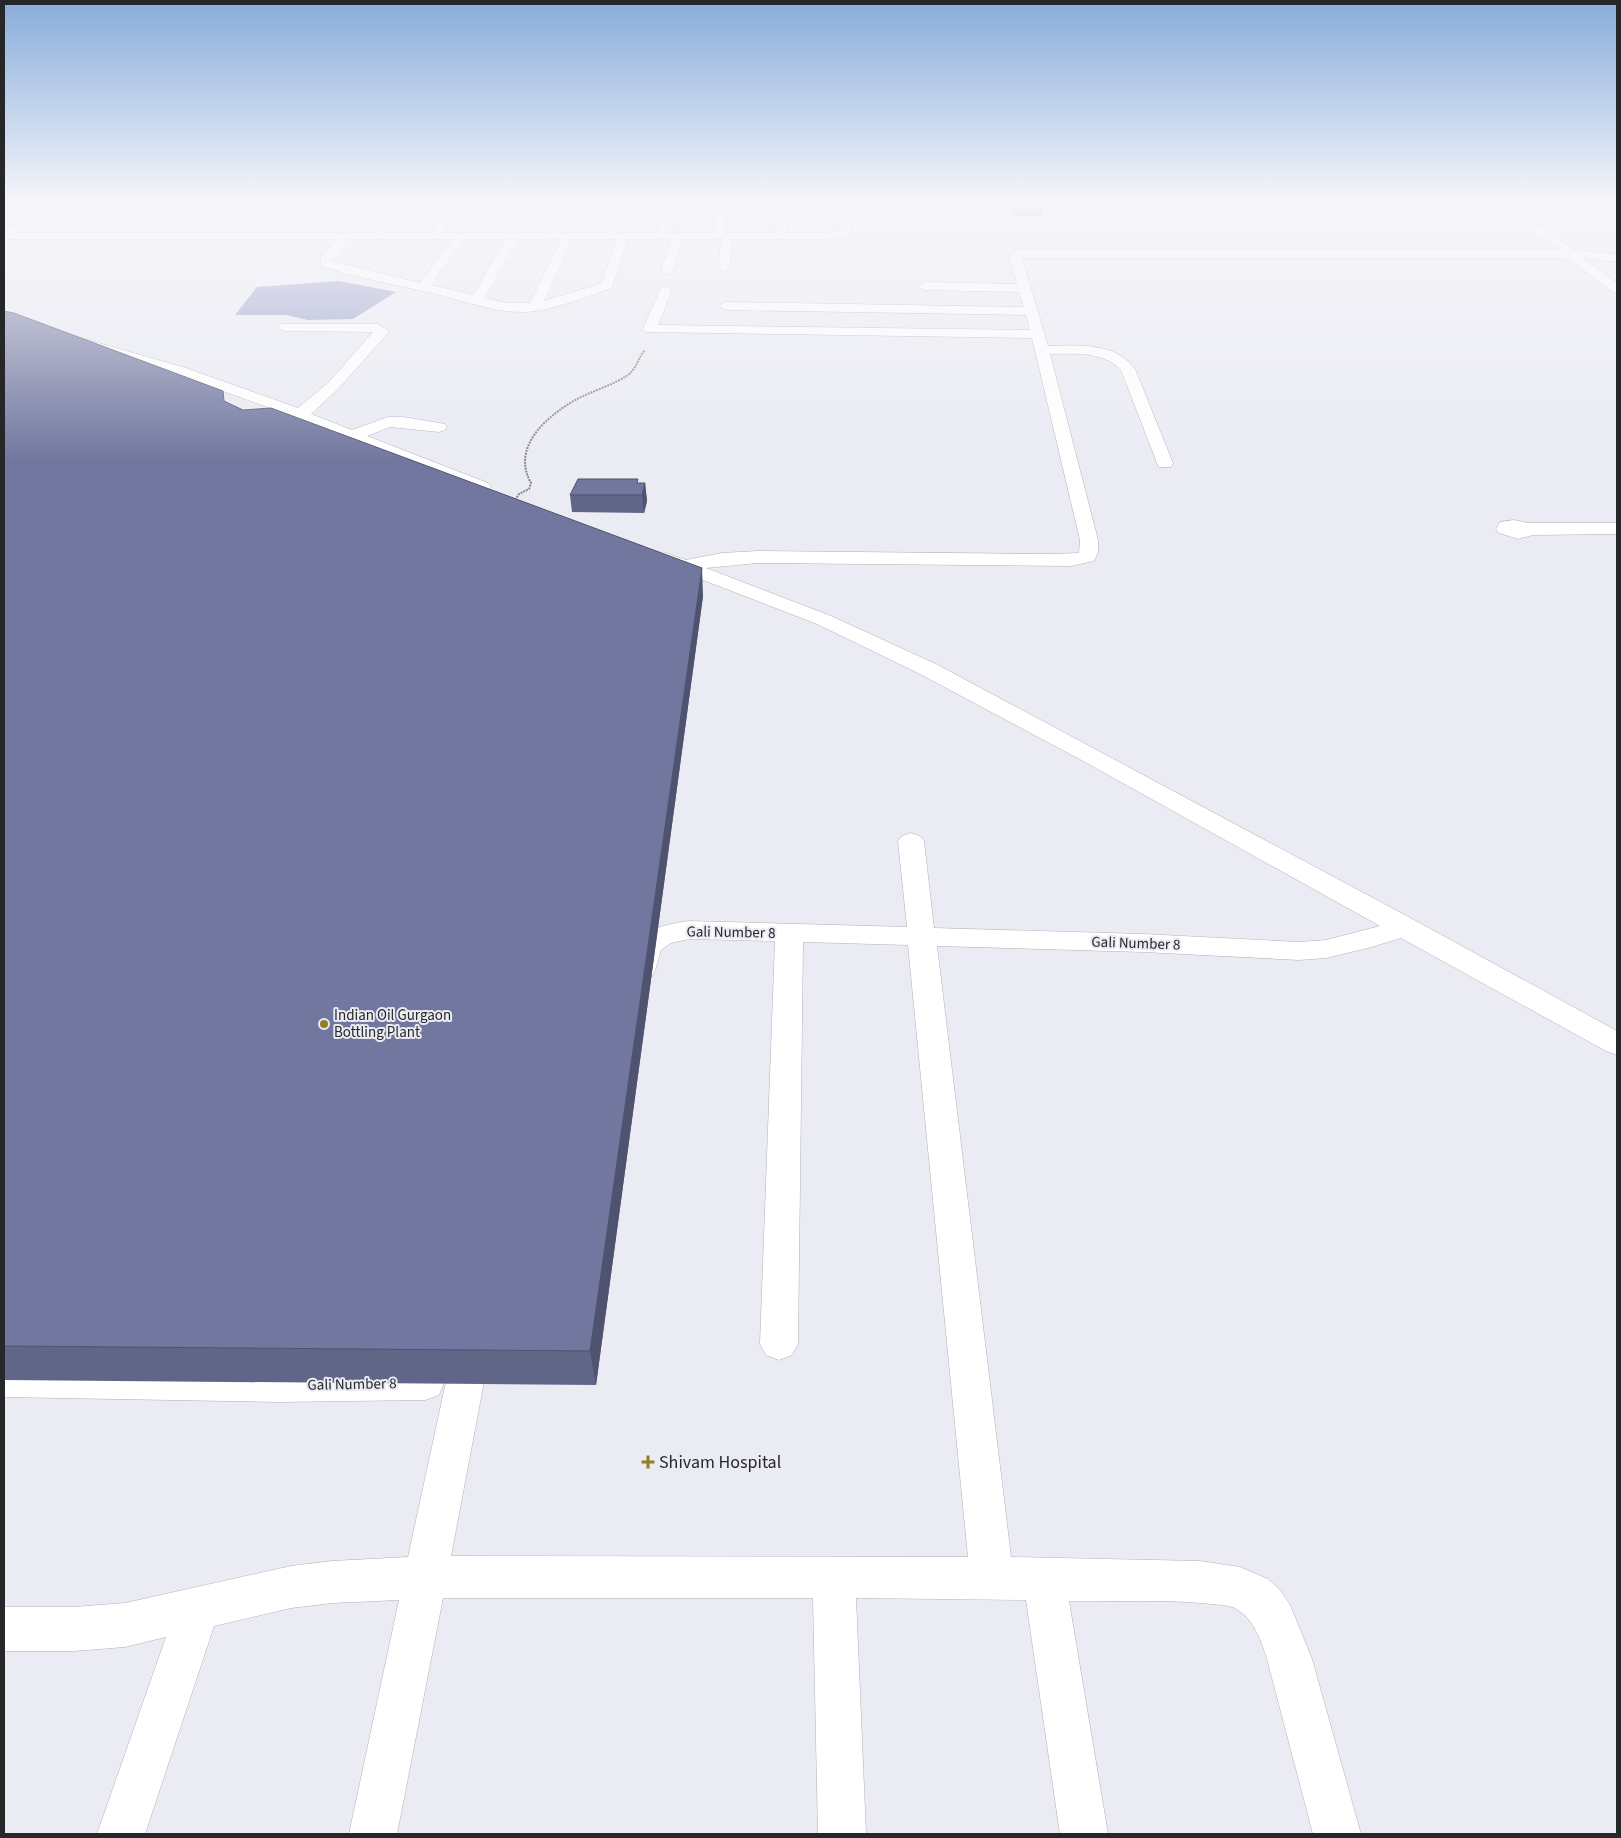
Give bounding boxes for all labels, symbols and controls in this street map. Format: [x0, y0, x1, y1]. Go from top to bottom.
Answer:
street label: Gali Number 8 [686, 921, 776, 944]
street label: Gali Number 8 [1091, 931, 1181, 956]
place label: Indian Oil Gurgaon Bottling Plant [334, 1005, 451, 1043]
marker: Indian Oil Gurgaon Bottling Plant [318, 1018, 330, 1030]
street label: Gali Number 8 [307, 1373, 397, 1396]
place label: Shivam Hospital [659, 1450, 781, 1475]
marker: Shivam Hospital [641, 1455, 655, 1469]

